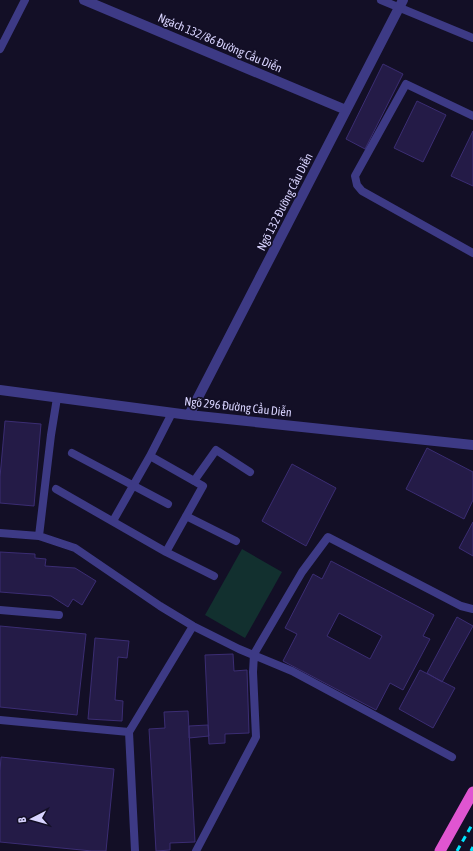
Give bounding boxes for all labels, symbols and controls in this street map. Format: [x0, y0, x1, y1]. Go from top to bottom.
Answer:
street label: Ngách 132/86 Đường Cầu Diễn [156, 11, 284, 75]
street label: Ngõ 132 Đường Cầu Diễn [254, 151, 316, 253]
street label: Ngõ 296 Đường Cầu Diễn [184, 394, 292, 420]
north arrow [12, 799, 52, 839]
text: B [16, 816, 28, 823]

